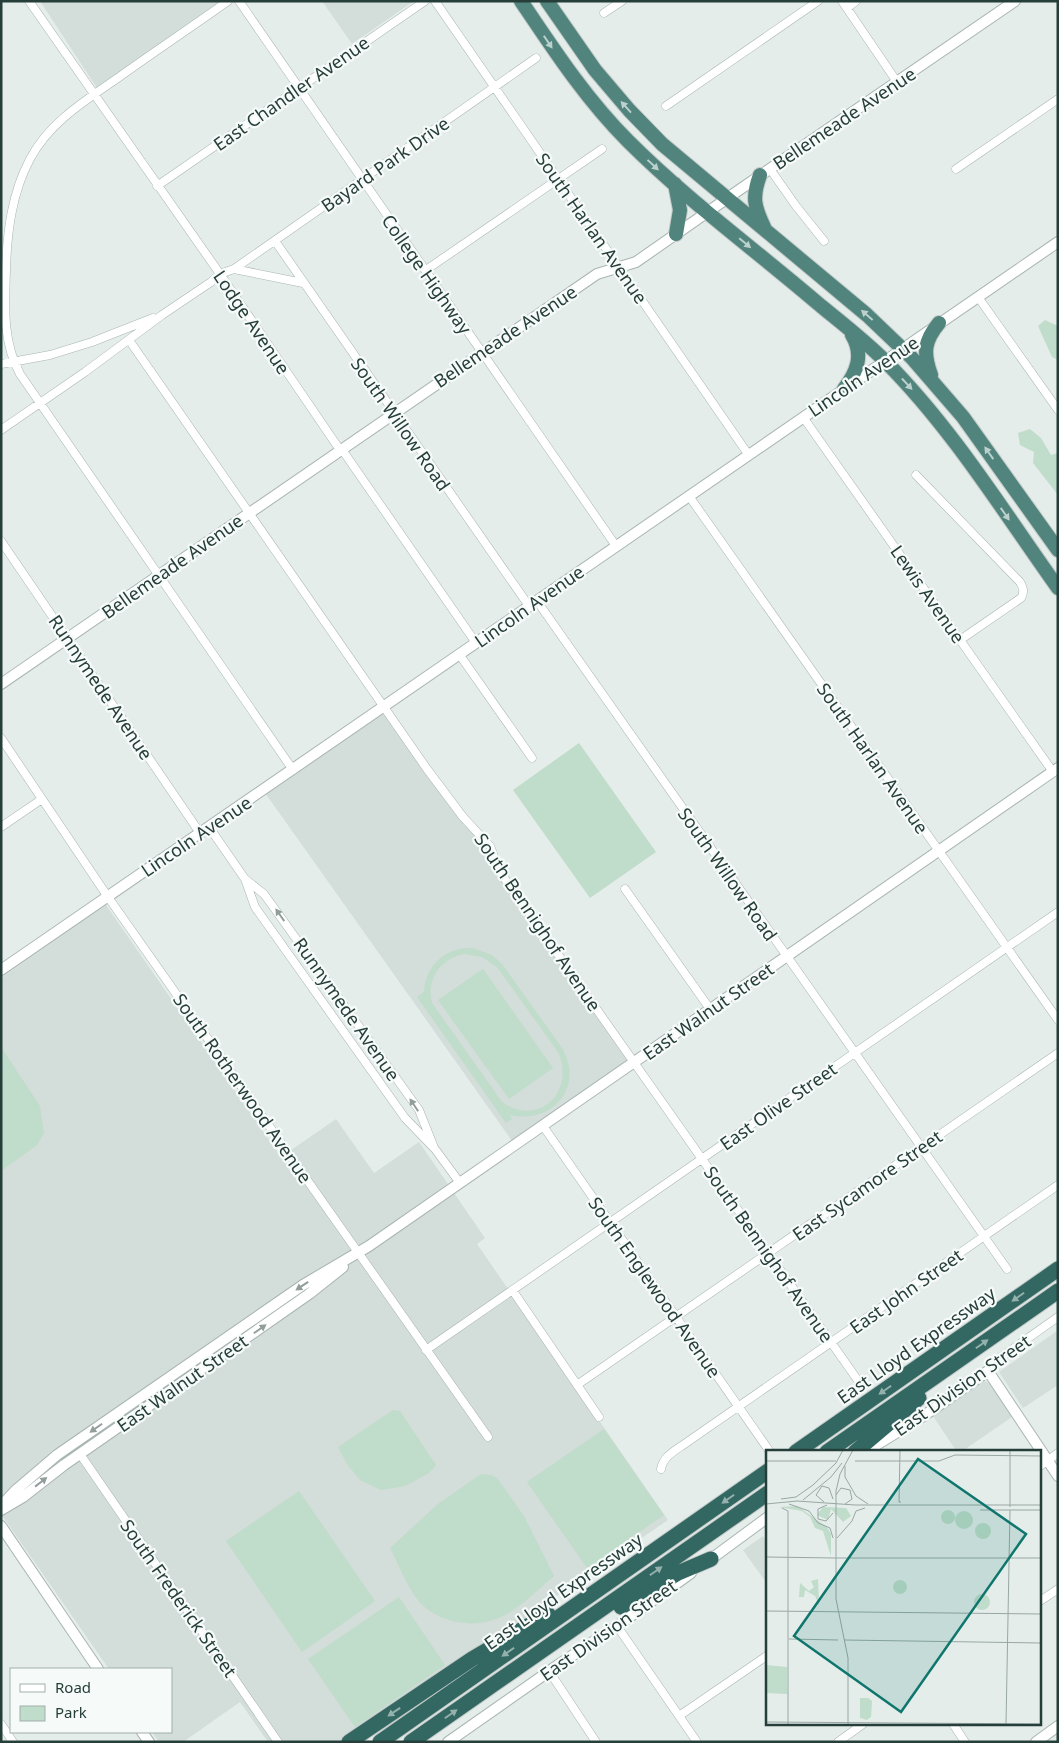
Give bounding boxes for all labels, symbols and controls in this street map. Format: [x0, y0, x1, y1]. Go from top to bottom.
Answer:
street label: East Chandler Avenue [208, 30, 374, 156]
one-way arrow [543, 35, 553, 48]
street label: Bellemeade Avenue [768, 61, 920, 175]
one-way arrow [620, 101, 632, 113]
street label: Bayard Park Drive [316, 111, 454, 217]
street label: South Harlan Avenue [531, 148, 653, 308]
one-way arrow [647, 159, 659, 171]
street label: College Highway [377, 209, 478, 339]
one-way arrow [739, 237, 752, 248]
street label: Lodge Avenue [208, 265, 296, 379]
street label: Bellemeade Avenue [429, 279, 581, 393]
one-way arrow [861, 309, 873, 321]
street label: Lincoln Avenue [803, 330, 923, 422]
street label: South Willow Road [346, 353, 456, 495]
one-way arrow [901, 378, 913, 390]
one-way arrow [984, 446, 994, 460]
one-way arrow [1000, 507, 1010, 521]
street label: Bellemeade Avenue [97, 508, 247, 624]
street label: Lewis Avenue [885, 540, 971, 648]
street label: Lincoln Avenue [470, 559, 588, 653]
street label: Runnymede Avenue [44, 610, 158, 764]
street label: South Harlan Avenue [812, 678, 934, 838]
street label: Lincoln Avenue [136, 790, 256, 882]
street label: South Willow Road [673, 803, 783, 945]
street label: South Bennighof Avenue [469, 828, 607, 1016]
one-way arrow [275, 909, 285, 922]
street label: Runnymede Avenue [288, 933, 406, 1085]
street label: East Walnut Street [638, 957, 779, 1065]
street label: South Rotherwood Avenue [168, 988, 318, 1188]
street label: East Olive Street [715, 1056, 842, 1155]
one-way arrow [410, 1098, 419, 1112]
street label: East Sycamore Street [787, 1124, 947, 1246]
street label: South Bennighof Avenue [699, 1161, 839, 1347]
street label: South Englewood Avenue [583, 1192, 727, 1382]
street label: East John Street [845, 1243, 968, 1339]
one-way arrow [295, 1281, 309, 1291]
street label: East Lloyd Expressway [832, 1281, 1001, 1409]
one-way arrow [1011, 1292, 1025, 1302]
one-way arrow [253, 1324, 267, 1334]
street label: East Walnut Street [112, 1329, 253, 1437]
street label: East Division Street [889, 1329, 1036, 1441]
one-way arrow [975, 1339, 989, 1349]
one-way arrow [878, 1385, 891, 1395]
one-way arrow [89, 1423, 103, 1433]
inset map [766, 1450, 1042, 1726]
one-way arrow [34, 1477, 48, 1487]
one-way arrow [721, 1494, 735, 1504]
street label: South Frederick Street [115, 1514, 243, 1682]
street label: East Lloyd Expressway [479, 1527, 648, 1655]
one-way arrow [649, 1566, 663, 1576]
street label: East Division Street [535, 1574, 682, 1686]
one-way arrow [502, 1647, 515, 1657]
legend [10, 1668, 172, 1733]
text: Road [55, 1677, 91, 1697]
text: Park [55, 1702, 87, 1722]
one-way arrow [387, 1707, 401, 1716]
one-way arrow [444, 1709, 458, 1719]

